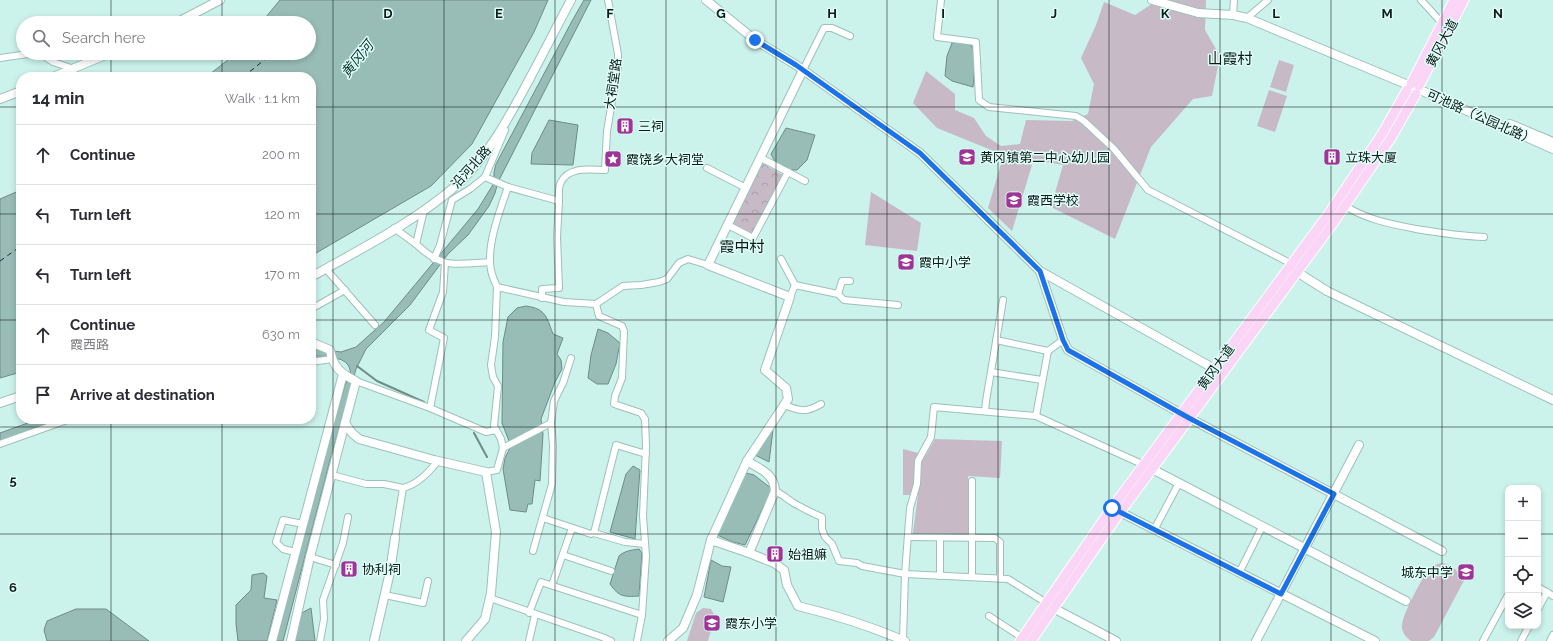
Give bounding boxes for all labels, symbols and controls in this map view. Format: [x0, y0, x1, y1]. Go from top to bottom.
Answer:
text: D [383, 6, 393, 21]
text: E [495, 6, 503, 21]
text: F [606, 6, 614, 21]
text: G [716, 6, 726, 21]
text: H [827, 6, 837, 21]
text: I [941, 6, 945, 21]
text: J [1051, 6, 1057, 21]
text: K [1161, 6, 1170, 21]
text: L [1272, 6, 1280, 21]
text: M [1381, 6, 1393, 21]
text: N [1493, 6, 1503, 21]
search box [16, 16, 316, 60]
street label: 黄冈大道 [1423, 17, 1461, 69]
icon: search [30, 27, 52, 49]
text: Search here [62, 29, 145, 47]
route end [746, 31, 764, 49]
water label: 黄冈河 [338, 35, 378, 80]
district label: 山霞村 [1207, 50, 1253, 68]
street label: 大祠堂路 [602, 57, 624, 111]
street label: 可池路（公园北路） [1424, 86, 1538, 148]
text: 14 min [32, 88, 85, 108]
text: Walk · 1.1 km [225, 91, 300, 106]
building icon: 三祠 [615, 116, 635, 136]
place label: 三祠 [638, 119, 664, 134]
street label: 沿河北路 [448, 143, 494, 191]
icon: ahead [32, 144, 54, 166]
text: Continue [70, 146, 135, 164]
text: 200 m [262, 147, 300, 162]
school or university icon: 黄冈镇第二中心幼儿园 [957, 147, 977, 167]
building icon: 立珠大厦 [1322, 147, 1342, 167]
place icon: 霞饶乡大祠堂 [603, 149, 623, 169]
place label: 黄冈镇第二中心幼儿园 [980, 150, 1110, 165]
place label: 立珠大厦 [1345, 150, 1397, 165]
place label: 霞饶乡大祠堂 [626, 152, 704, 167]
school or university icon: 霞西学校 [1004, 190, 1024, 210]
place label: 霞西学校 [1027, 193, 1079, 208]
icon: left [32, 204, 54, 226]
text: Turn left [70, 206, 131, 224]
text: 120 m [264, 207, 300, 222]
district label: 霞中村 [719, 238, 765, 256]
school or university icon: 霞中小学 [896, 252, 916, 272]
place label: 霞中小学 [919, 255, 971, 270]
icon: left [32, 264, 54, 286]
text: Turn left [70, 266, 131, 284]
text: 170 m [264, 267, 300, 282]
text: Continue [70, 316, 135, 334]
icon: ahead [32, 324, 54, 346]
text: 630 m [262, 327, 300, 342]
text: 霞西路 [70, 337, 109, 352]
street label: 黄冈大道 [1195, 342, 1237, 392]
icon: arrive [32, 384, 54, 406]
text: Arrive at destination [70, 386, 215, 404]
text: 5 [9, 473, 17, 488]
map controls [1505, 485, 1541, 629]
button: + [1505, 485, 1541, 521]
route start [1103, 499, 1121, 517]
button: − [1505, 521, 1541, 557]
building icon: 始祖嫲 [765, 544, 785, 564]
place label: 始祖嫲 [788, 547, 827, 562]
button: locate [1505, 557, 1541, 593]
building icon: 协利祠 [339, 559, 359, 579]
place label: 协利祠 [362, 562, 401, 577]
school or university icon: 城东中学 [1456, 562, 1476, 582]
place label: 城东中学 [1401, 565, 1453, 580]
text: 6 [9, 580, 17, 595]
button: layers [1505, 593, 1541, 629]
school or university icon: 霞东小学 [702, 613, 722, 633]
place label: 霞东小学 [725, 616, 777, 631]

